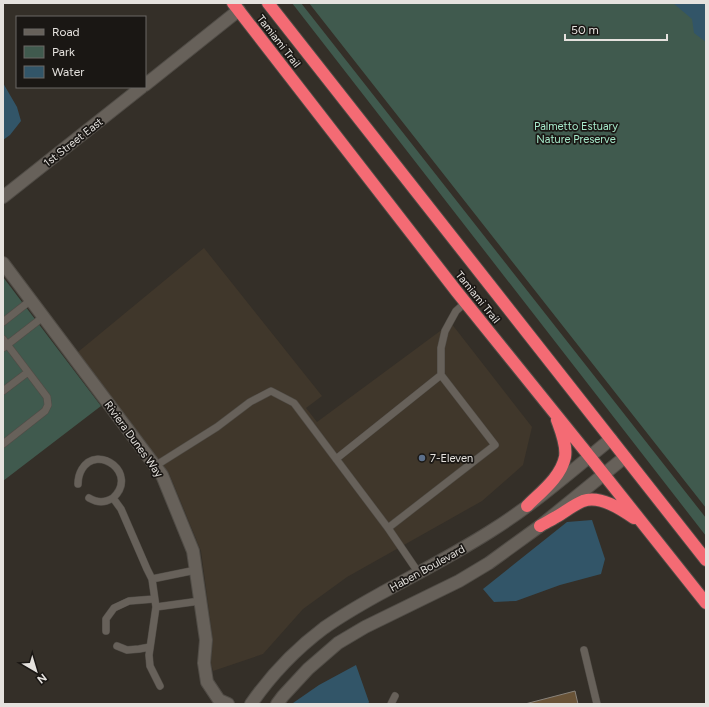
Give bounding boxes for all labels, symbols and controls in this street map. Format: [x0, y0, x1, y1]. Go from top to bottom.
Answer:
street label: Tamiami Trail [254, 12, 303, 70]
legend [16, 16, 146, 88]
scale bar [565, 16, 667, 42]
text: 50 m [571, 23, 599, 37]
text: Road [52, 25, 80, 39]
text: Park [52, 45, 75, 59]
text: Water [52, 65, 84, 79]
street label: 1st Street East [41, 115, 105, 170]
park label: Palmetto Estuary Nature Preserve [534, 120, 618, 146]
street label: Tamiami Trail [453, 269, 502, 326]
street label: Riviera Dunes Way [102, 399, 166, 480]
place label: 7-Eleven [430, 452, 473, 465]
marker: 7-Eleven [417, 453, 427, 463]
street label: Haben Boulevard [387, 542, 467, 594]
north arrow [16, 651, 56, 691]
text: N [34, 671, 49, 686]

